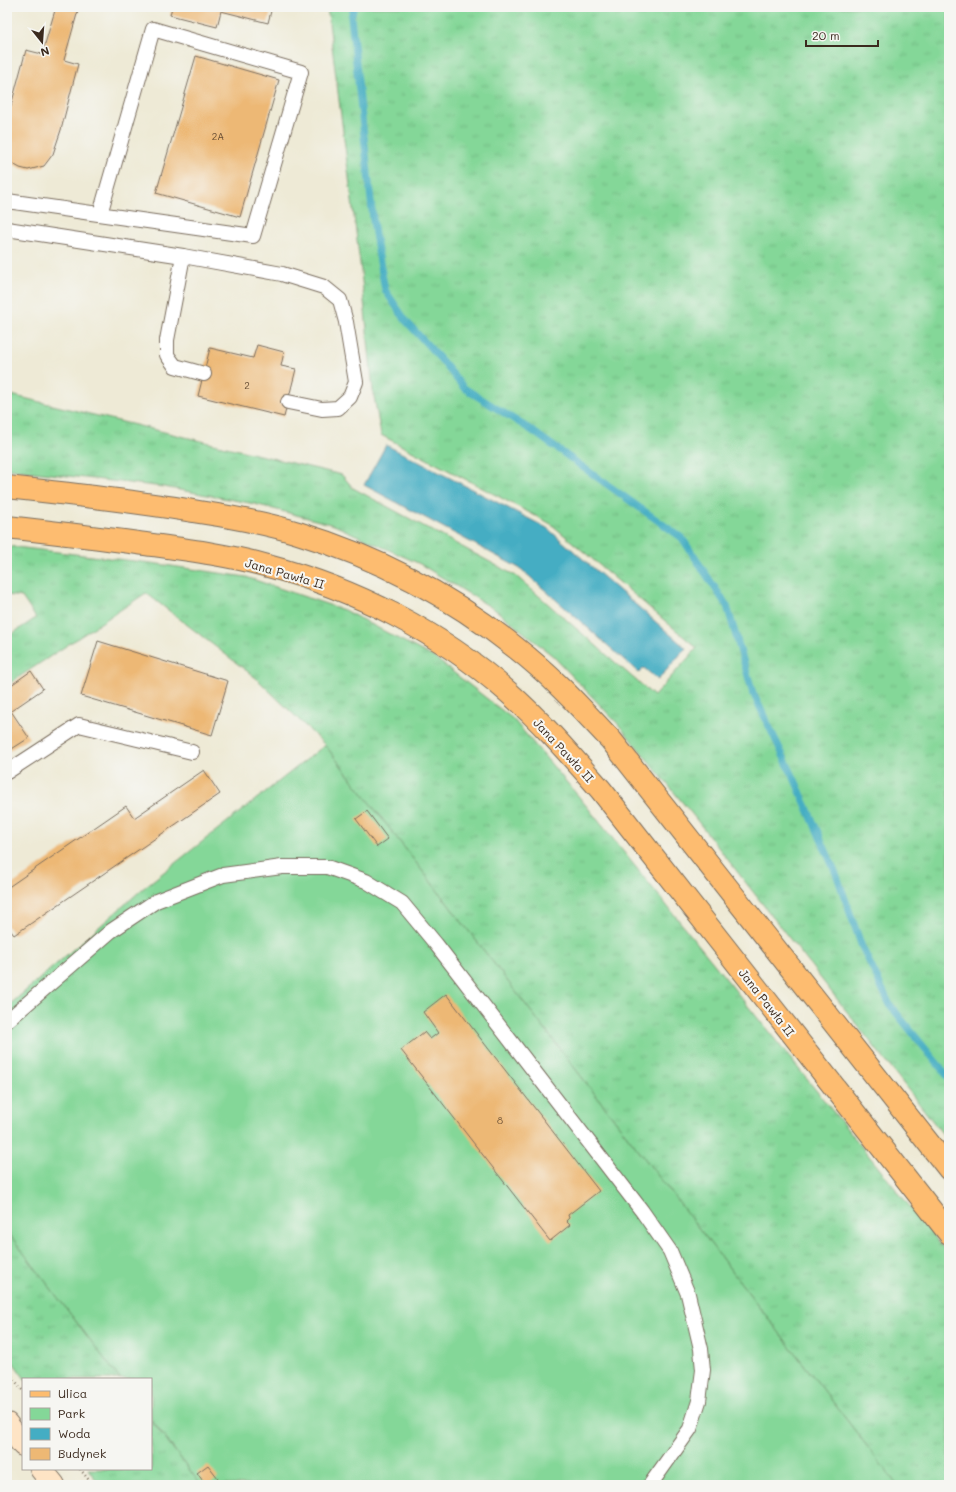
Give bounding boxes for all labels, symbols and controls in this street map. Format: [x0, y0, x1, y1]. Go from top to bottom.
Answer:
north arrow [22, 22, 62, 62]
scale bar [806, 22, 878, 48]
text: 20 m [812, 27, 840, 43]
text: N [39, 44, 51, 60]
house number: 2A [212, 129, 224, 143]
house number: 2 [244, 378, 250, 392]
street label: Jana Pawła II [244, 554, 326, 592]
street label: Jana Pawła II [530, 715, 598, 785]
street label: Jana Pawła II [736, 965, 798, 1039]
house number: 8 [497, 1113, 503, 1127]
legend [22, 1378, 152, 1470]
text: Ulica [58, 1385, 87, 1401]
text: Park [58, 1405, 85, 1421]
text: Woda [58, 1425, 91, 1441]
text: Budynek [58, 1445, 106, 1461]

